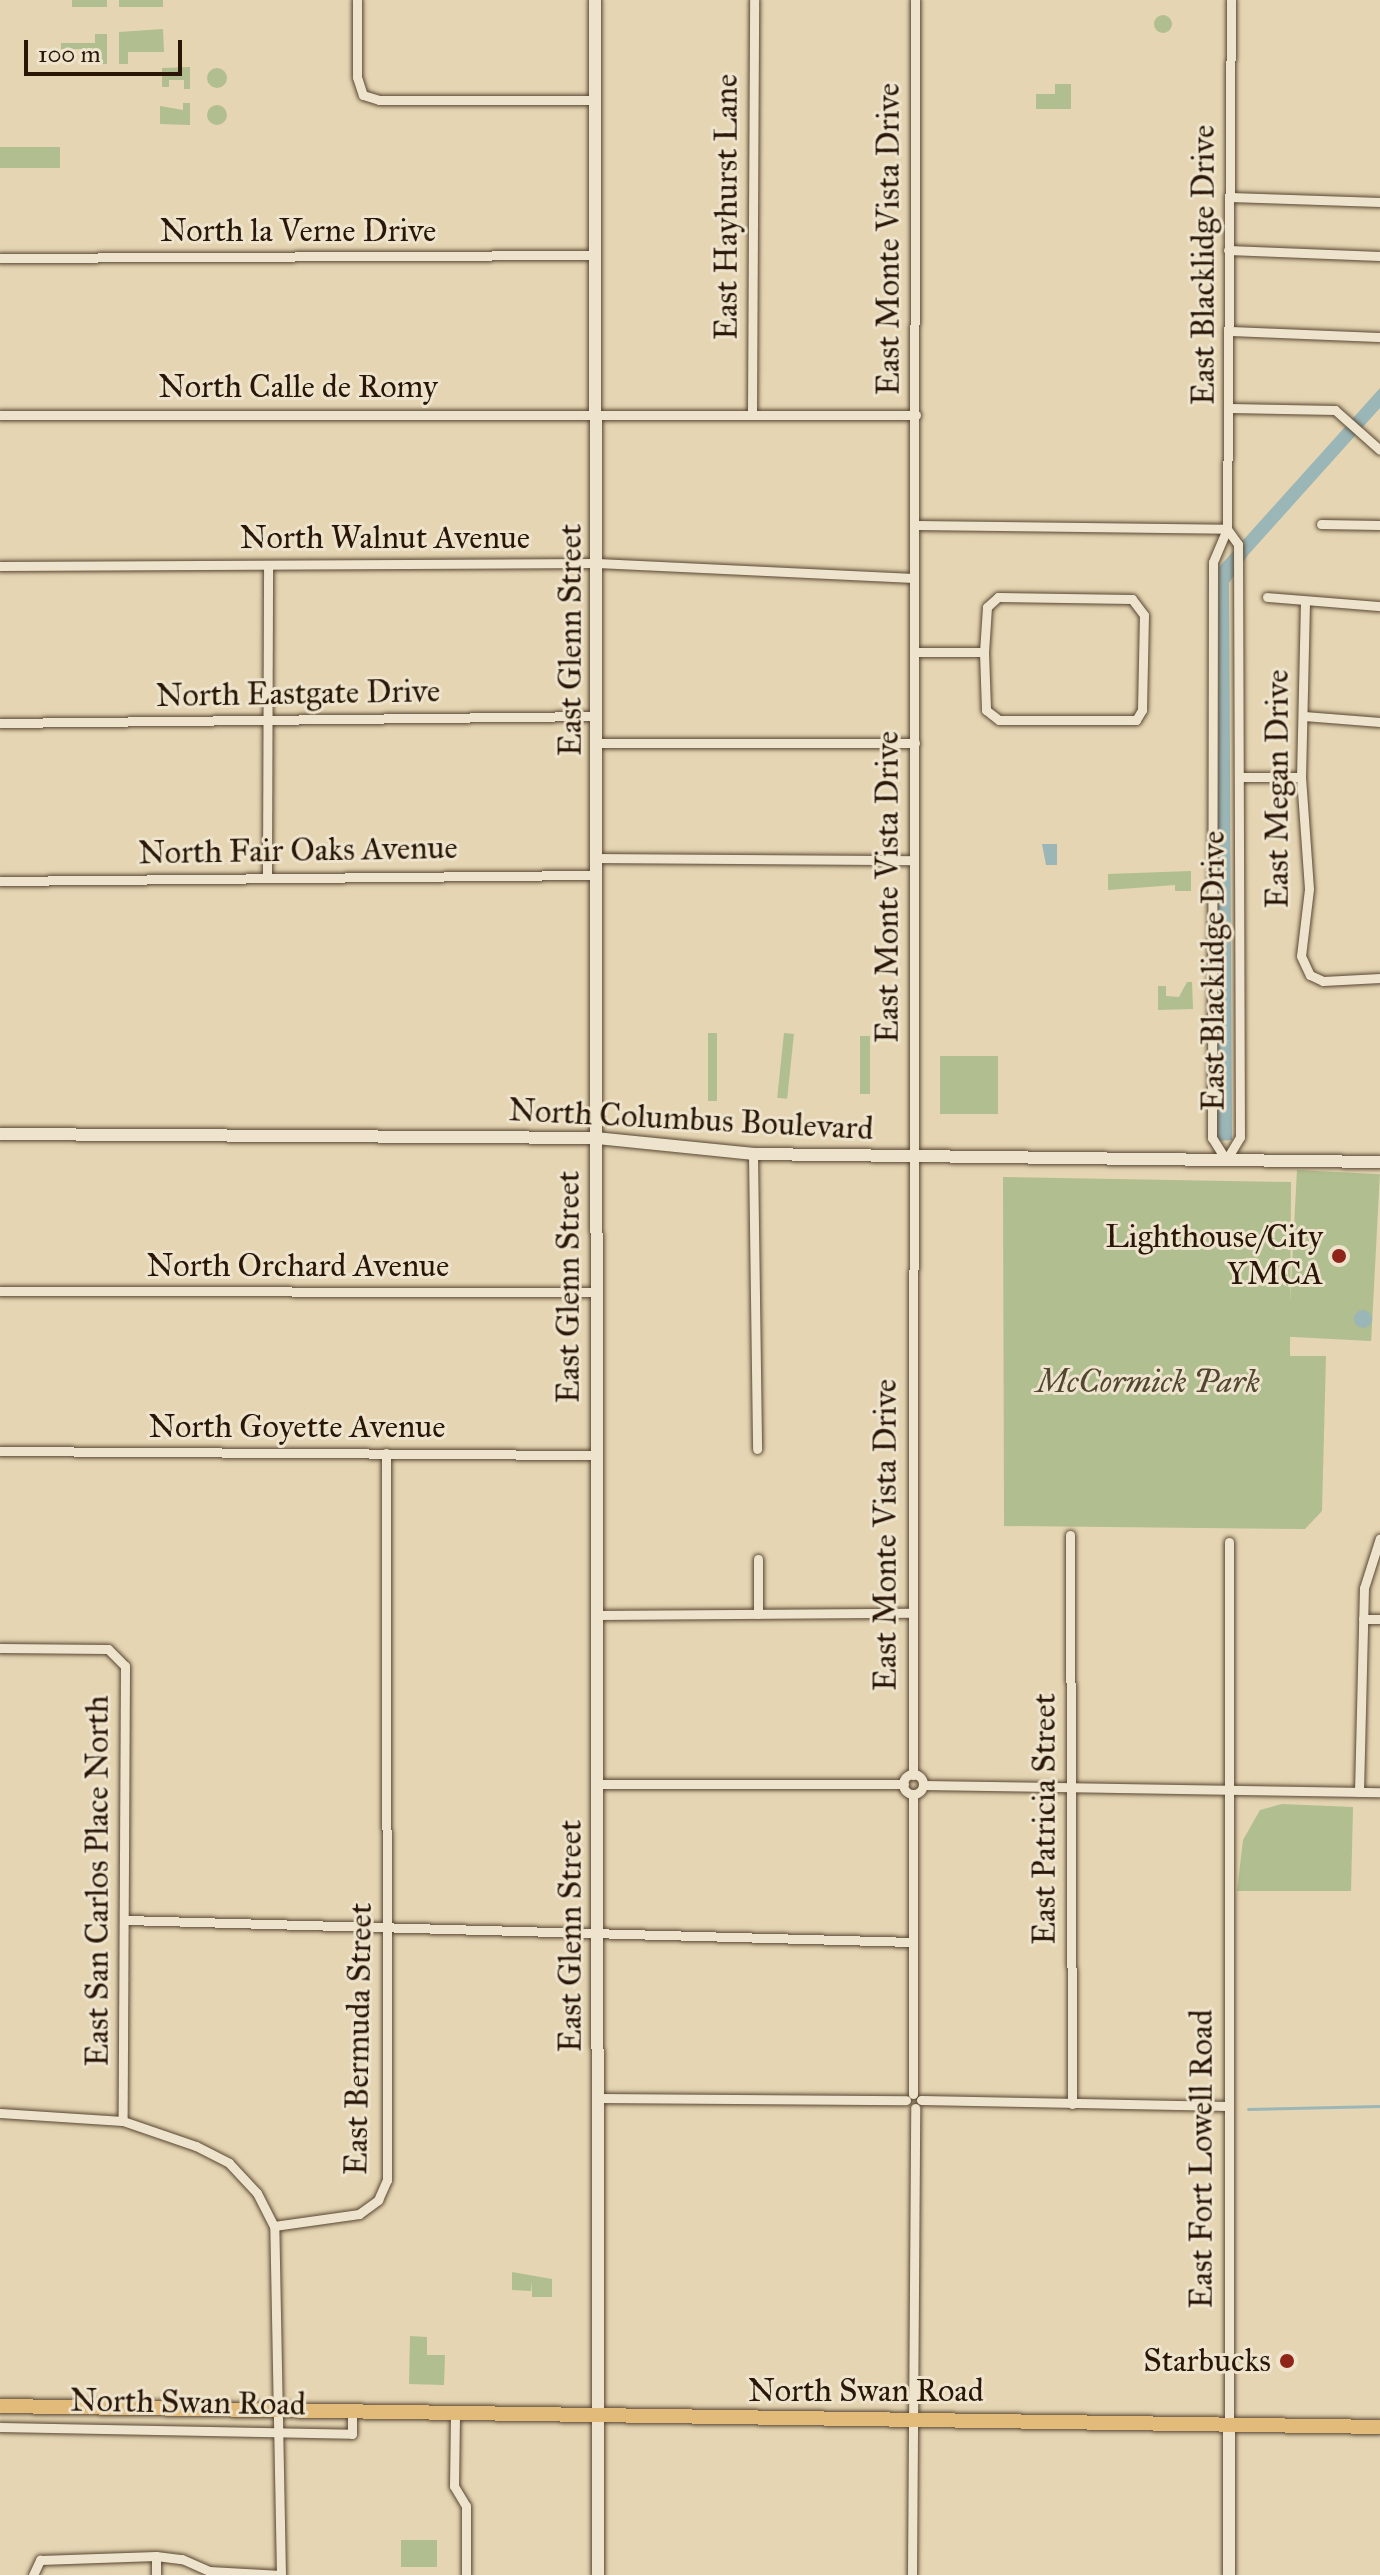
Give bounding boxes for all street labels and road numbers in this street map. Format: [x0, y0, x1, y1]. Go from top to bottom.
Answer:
street label: East Hayhurst Lane [708, 74, 746, 340]
street label: East Monte Vista Drive [870, 83, 908, 395]
street label: East Blacklidge Drive [1185, 125, 1223, 405]
street label: North la Verne Drive [160, 212, 436, 250]
street label: North Calle de Romy [158, 368, 438, 406]
street label: North Walnut Avenue [240, 519, 530, 557]
street label: East Glenn Street [552, 524, 590, 756]
street label: East Megan Drive [1259, 670, 1297, 908]
street label: North Eastgate Drive [156, 672, 440, 716]
street label: East Monte Vista Drive [869, 731, 907, 1043]
street label: North Fair Oaks Avenue [138, 829, 458, 873]
street label: East Blacklidge Drive [1195, 831, 1233, 1111]
street label: North Columbus Boulevard [508, 1091, 874, 1149]
street label: East Glenn Street [550, 1171, 588, 1403]
street label: North Orchard Avenue [147, 1247, 449, 1285]
street label: East Monte Vista Drive [867, 1379, 905, 1691]
street label: North Goyette Avenue [148, 1408, 446, 1446]
street label: East Patricia Street [1026, 1693, 1064, 1945]
street label: East San Carlos Place North [79, 1695, 117, 2067]
street label: East Glenn Street [552, 1820, 590, 2052]
street label: East Bermuda Street [337, 1902, 381, 2176]
street label: East Fort Lowell Road [1183, 2009, 1221, 2309]
street label: North Swan Road [748, 2372, 984, 2410]
street label: North Swan Road [70, 2382, 306, 2424]

